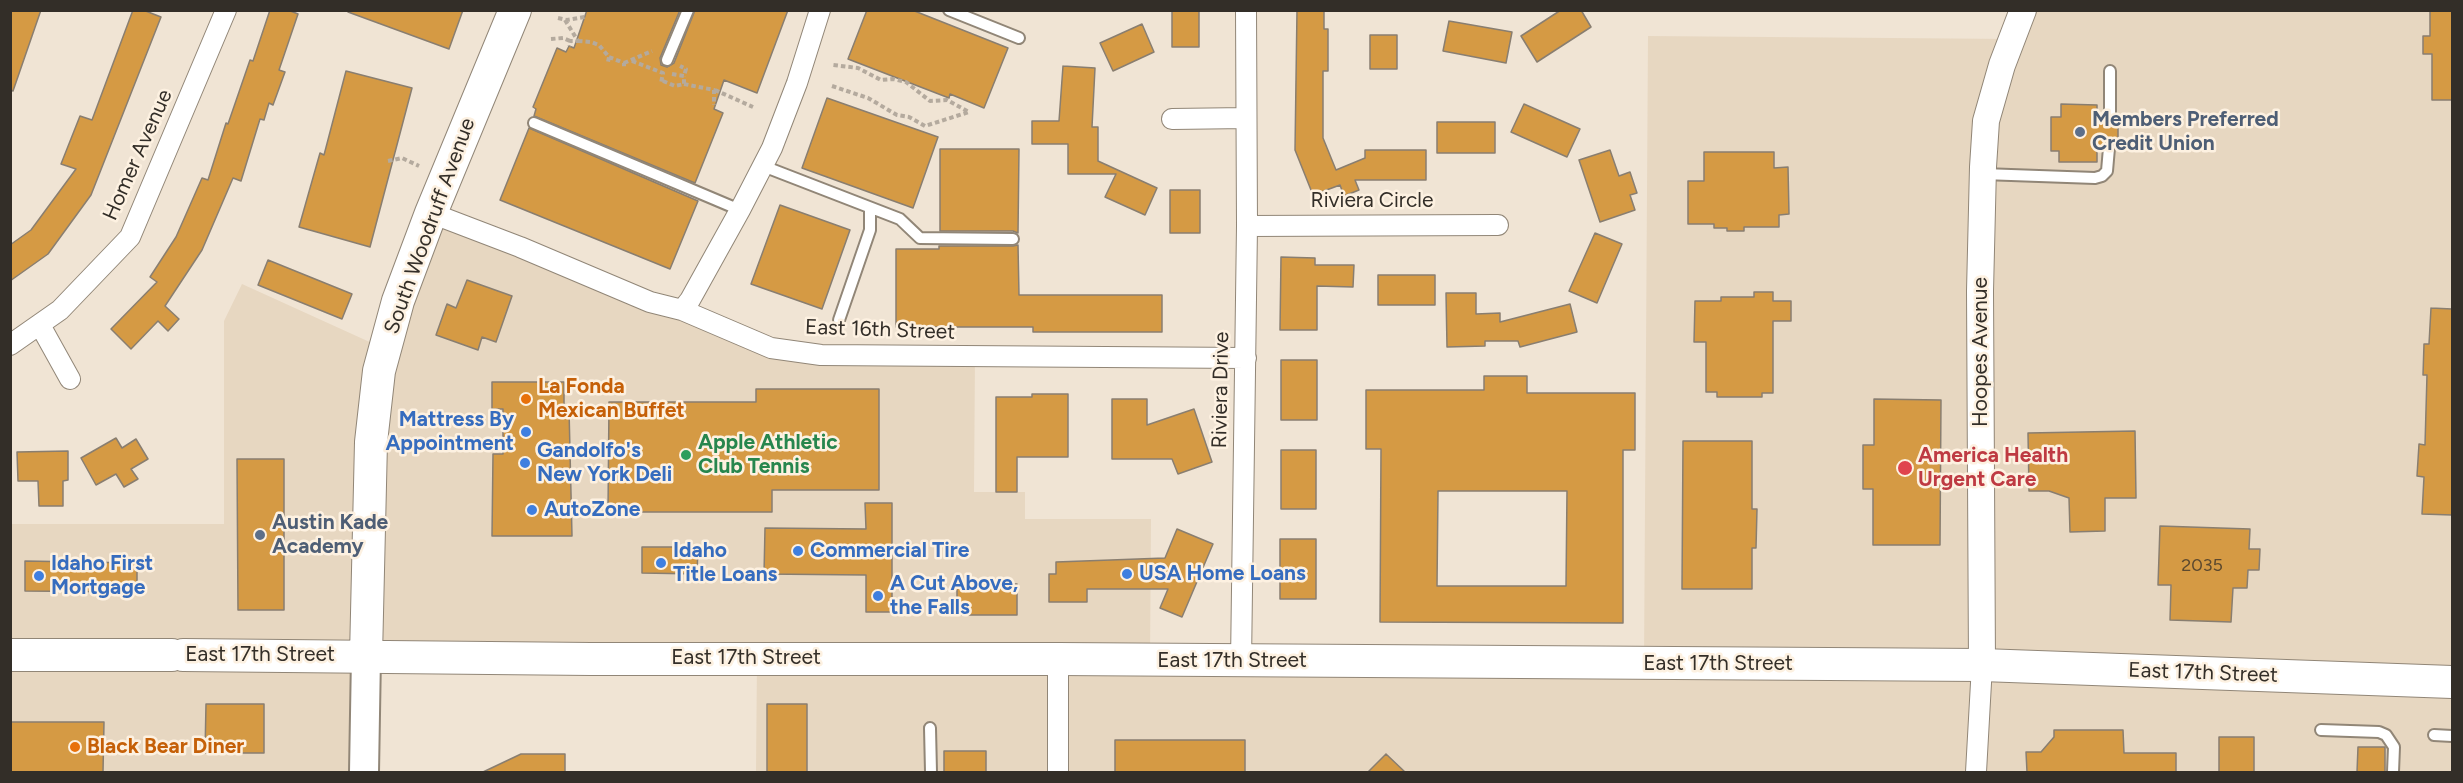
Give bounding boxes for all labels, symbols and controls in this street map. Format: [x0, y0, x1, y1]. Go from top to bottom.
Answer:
street label: Homer Avenue [98, 86, 178, 224]
place label: Members Preferred Credit Union [2092, 107, 2279, 157]
street label: South Woodruff Avenue [379, 115, 481, 337]
marker: Members Preferred Credit Union [2073, 125, 2087, 139]
street label: Riviera Circle [1311, 188, 1433, 214]
street label: Hoopes Avenue [1968, 277, 1994, 427]
street label: East 16th Street [804, 315, 956, 345]
street label: Riviera Drive [1207, 331, 1235, 449]
place label: La Fonda Mexican Buffet [538, 374, 685, 424]
marker: La Fonda Mexican Buffet [519, 392, 533, 406]
place label: Mattress By Appointment [385, 407, 514, 457]
marker: Mattress By Appointment [519, 425, 533, 439]
place label: Apple Athletic Club Tennis [698, 430, 838, 480]
place label: Gandolfo's New York Deli [537, 438, 672, 488]
place label: America Health Urgent Care [1918, 443, 2068, 493]
marker: Apple Athletic Club Tennis [679, 448, 693, 462]
marker: Gandolfo's New York Deli [518, 456, 532, 470]
marker: America Health Urgent Care [1896, 459, 1914, 477]
place label: AutoZone [544, 497, 640, 523]
marker: AutoZone [525, 503, 539, 517]
place label: Austin Kade Academy [272, 510, 388, 560]
marker: Austin Kade Academy [253, 528, 267, 542]
place label: Idaho Title Loans [673, 538, 777, 588]
place label: Commercial Tire [810, 538, 969, 564]
marker: Commercial Tire [791, 544, 805, 558]
place label: Idaho First Mortgage [51, 551, 153, 601]
house number: 2035 [2181, 555, 2223, 577]
marker: Idaho Title Loans [654, 556, 668, 570]
place label: USA Home Loans [1139, 561, 1306, 587]
marker: USA Home Loans [1120, 567, 1134, 581]
marker: Idaho First Mortgage [32, 569, 46, 583]
place label: A Cut Above, the Falls [890, 571, 1018, 621]
marker: A Cut Above, the Falls [871, 589, 885, 603]
street label: East 17th Street [185, 642, 335, 668]
street label: East 17th Street [671, 645, 821, 671]
street label: East 17th Street [1157, 648, 1307, 674]
street label: East 17th Street [1643, 651, 1793, 677]
street label: East 17th Street [2128, 658, 2278, 688]
place label: Black Bear Diner [87, 734, 244, 760]
marker: Black Bear Diner [68, 740, 82, 754]

